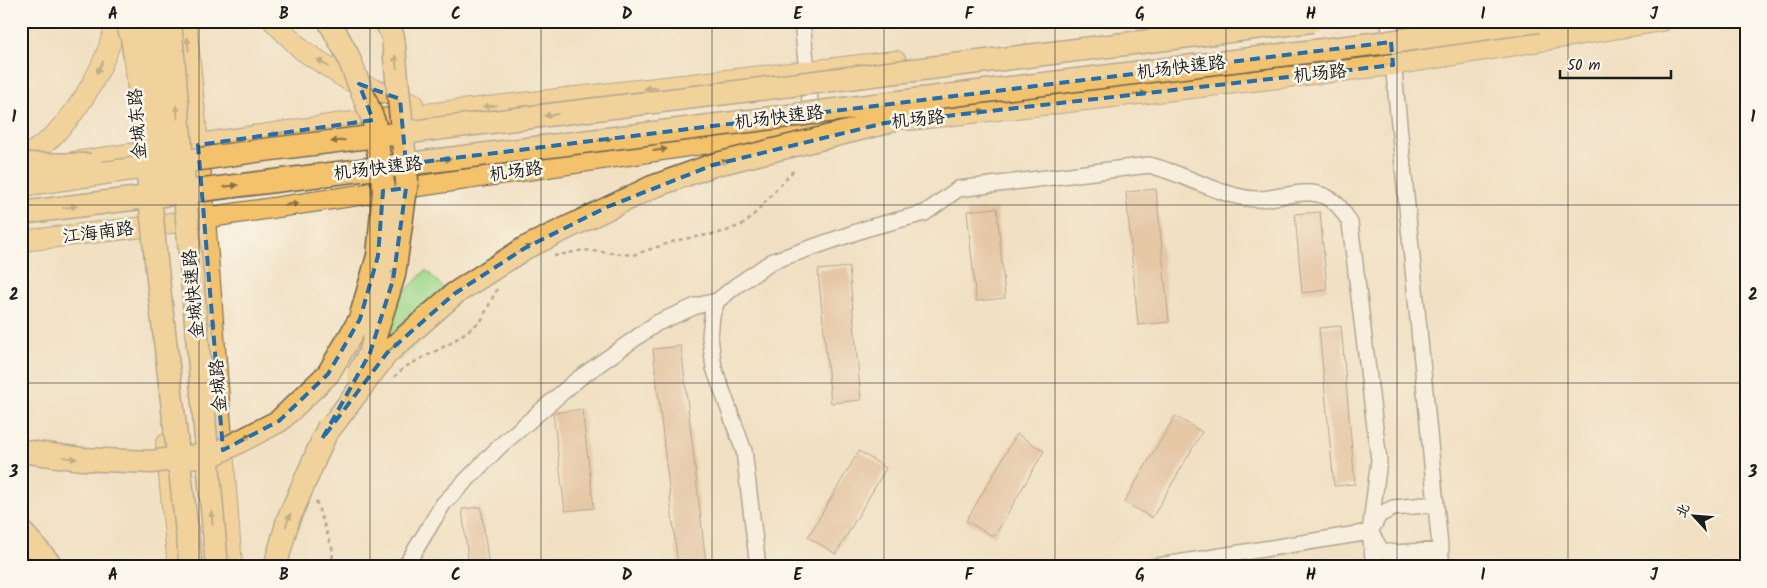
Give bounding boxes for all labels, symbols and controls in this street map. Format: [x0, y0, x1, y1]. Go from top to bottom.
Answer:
text: A [108, 2, 118, 27]
text: B [279, 2, 289, 27]
text: C [451, 2, 461, 27]
text: D [622, 2, 633, 27]
text: E [794, 2, 804, 27]
text: F [965, 2, 975, 27]
text: G [1135, 2, 1145, 27]
text: H [1306, 2, 1316, 27]
text: I [1481, 2, 1486, 27]
text: J [1650, 2, 1659, 27]
one-way arrow [184, 36, 192, 52]
scale bar [1560, 48, 1671, 80]
street label: 机场快速路 [1135, 49, 1228, 88]
one-way arrow [392, 53, 400, 69]
text: 50 m [1567, 54, 1601, 78]
street label: 机场路 [1292, 57, 1349, 92]
one-way arrow [96, 59, 104, 74]
one-way arrow [316, 59, 329, 68]
one-way arrow [643, 84, 659, 92]
street label: 金城东路 [122, 87, 155, 161]
one-way arrow [1132, 90, 1148, 98]
street label: 机场快速路 [733, 99, 826, 138]
one-way arrow [481, 102, 497, 110]
street label: 机场路 [890, 103, 947, 138]
one-way arrow [172, 104, 180, 120]
text: 1 [12, 105, 17, 130]
text: 1 [1751, 105, 1756, 130]
one-way arrow [970, 108, 986, 116]
one-way arrow [543, 111, 559, 119]
one-way arrow [268, 129, 284, 137]
one-way arrow [598, 135, 614, 143]
one-way arrow [330, 137, 346, 145]
one-way arrow [653, 146, 669, 154]
street label: 机场快速路 [332, 150, 425, 189]
street label: 机场路 [487, 154, 545, 191]
one-way arrow [436, 155, 452, 163]
one-way arrow [714, 159, 729, 167]
one-way arrow [223, 182, 239, 190]
one-way arrow [284, 200, 300, 208]
one-way arrow [62, 202, 78, 210]
street label: 江海南路 [61, 215, 136, 252]
one-way arrow [518, 244, 531, 253]
street label: 金城快速路 [176, 248, 213, 340]
one-way arrow [389, 268, 397, 283]
text: 2 [9, 283, 19, 308]
text: 2 [1748, 283, 1758, 308]
one-way arrow [209, 318, 217, 334]
one-way arrow [388, 340, 401, 351]
street label: 金城路 [203, 358, 236, 414]
one-way arrow [238, 434, 252, 442]
one-way arrow [62, 454, 78, 462]
text: 3 [9, 460, 19, 485]
text: 3 [1748, 460, 1758, 485]
north arrow [1670, 490, 1720, 540]
text: 北 [1670, 500, 1696, 522]
one-way arrow [208, 510, 216, 526]
one-way arrow [285, 512, 293, 527]
text: A [108, 563, 118, 588]
text: B [279, 563, 289, 588]
text: C [451, 563, 461, 588]
text: D [622, 563, 633, 588]
text: E [794, 563, 804, 588]
text: F [965, 563, 975, 588]
text: G [1135, 563, 1145, 588]
text: H [1306, 563, 1316, 588]
text: I [1481, 563, 1486, 588]
text: J [1650, 563, 1659, 588]

